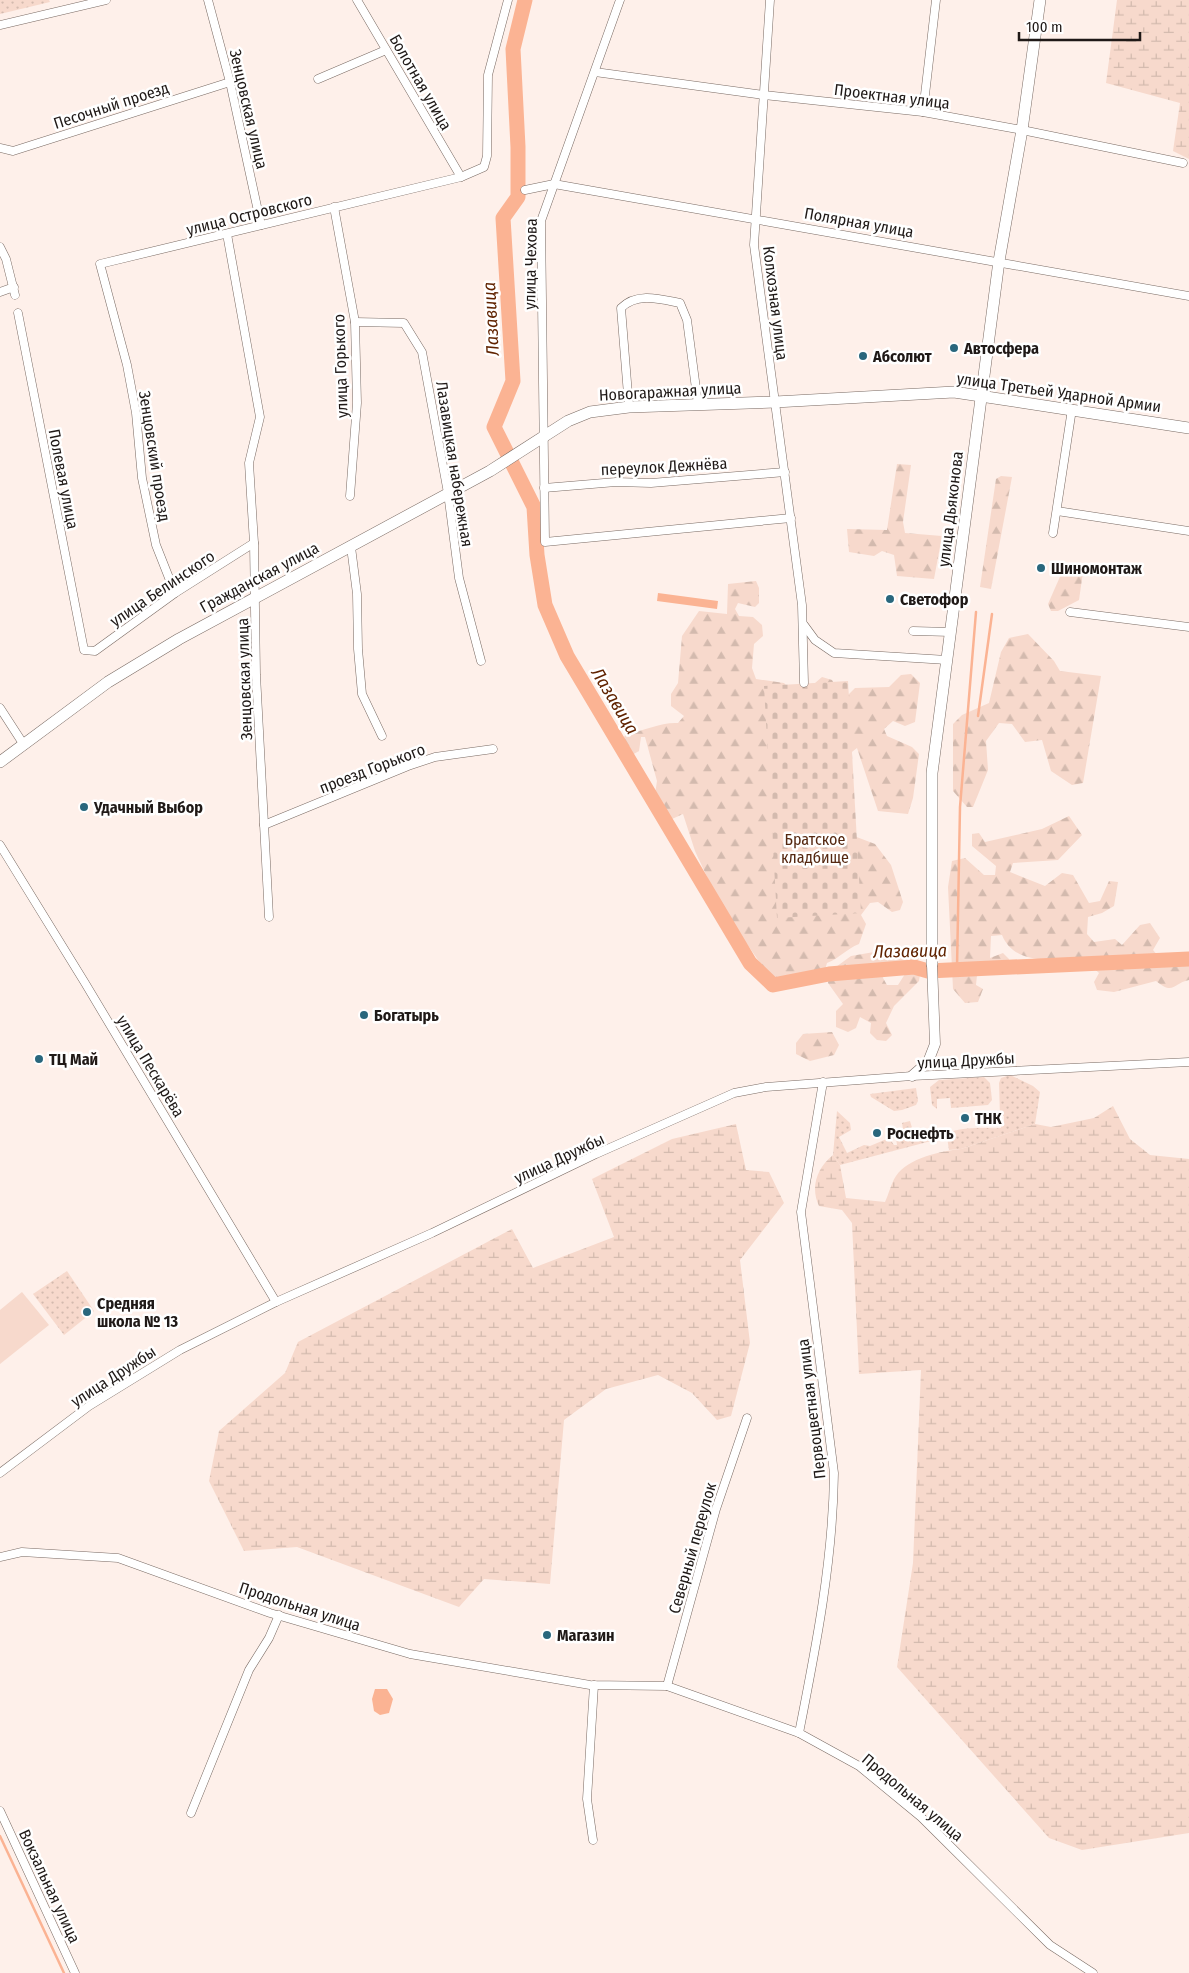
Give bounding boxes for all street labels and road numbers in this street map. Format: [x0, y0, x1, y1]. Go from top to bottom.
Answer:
street label: Болотная улица [385, 31, 456, 134]
street label: Зенцовская улица [225, 47, 272, 171]
street label: Песочный проезд [51, 78, 171, 133]
street label: Проектная улица [833, 80, 951, 113]
street label: улица Островского [184, 190, 314, 239]
street label: Полярная улица [803, 204, 915, 241]
street label: улица Чехова [520, 218, 541, 310]
street label: Колхозная улица [759, 245, 792, 361]
street label: улица Горького [329, 314, 352, 418]
street label: улица Третьей Ударной Армии [956, 369, 1162, 416]
street label: Новогаражная улица [598, 378, 742, 405]
street label: Лазавицкая набережная [432, 380, 477, 548]
street label: Зенцовский проезд [135, 389, 174, 523]
street label: Полевая улица [44, 427, 83, 531]
street label: улица Дьяконова [934, 450, 967, 568]
street label: переулок Дежнёва [600, 454, 728, 479]
street label: Гражданская улица [197, 538, 322, 617]
street label: улица Белинского [106, 546, 218, 630]
street label: Зенцовская улица [233, 617, 256, 741]
street label: проезд Горького [317, 740, 428, 797]
street label: улица Пескарёва [113, 1012, 189, 1121]
street label: улица Дружбы [917, 1048, 1015, 1073]
street label: улица Дружбы [511, 1129, 607, 1188]
street label: Первоцветная улица [793, 1338, 830, 1480]
street label: улица Дружбы [67, 1342, 159, 1411]
street label: Северный переулок [665, 1480, 720, 1616]
street label: Продольная улица [237, 1578, 363, 1635]
street label: Продольная улица [858, 1749, 967, 1845]
street label: Вокзальная улица [15, 1826, 84, 1946]

